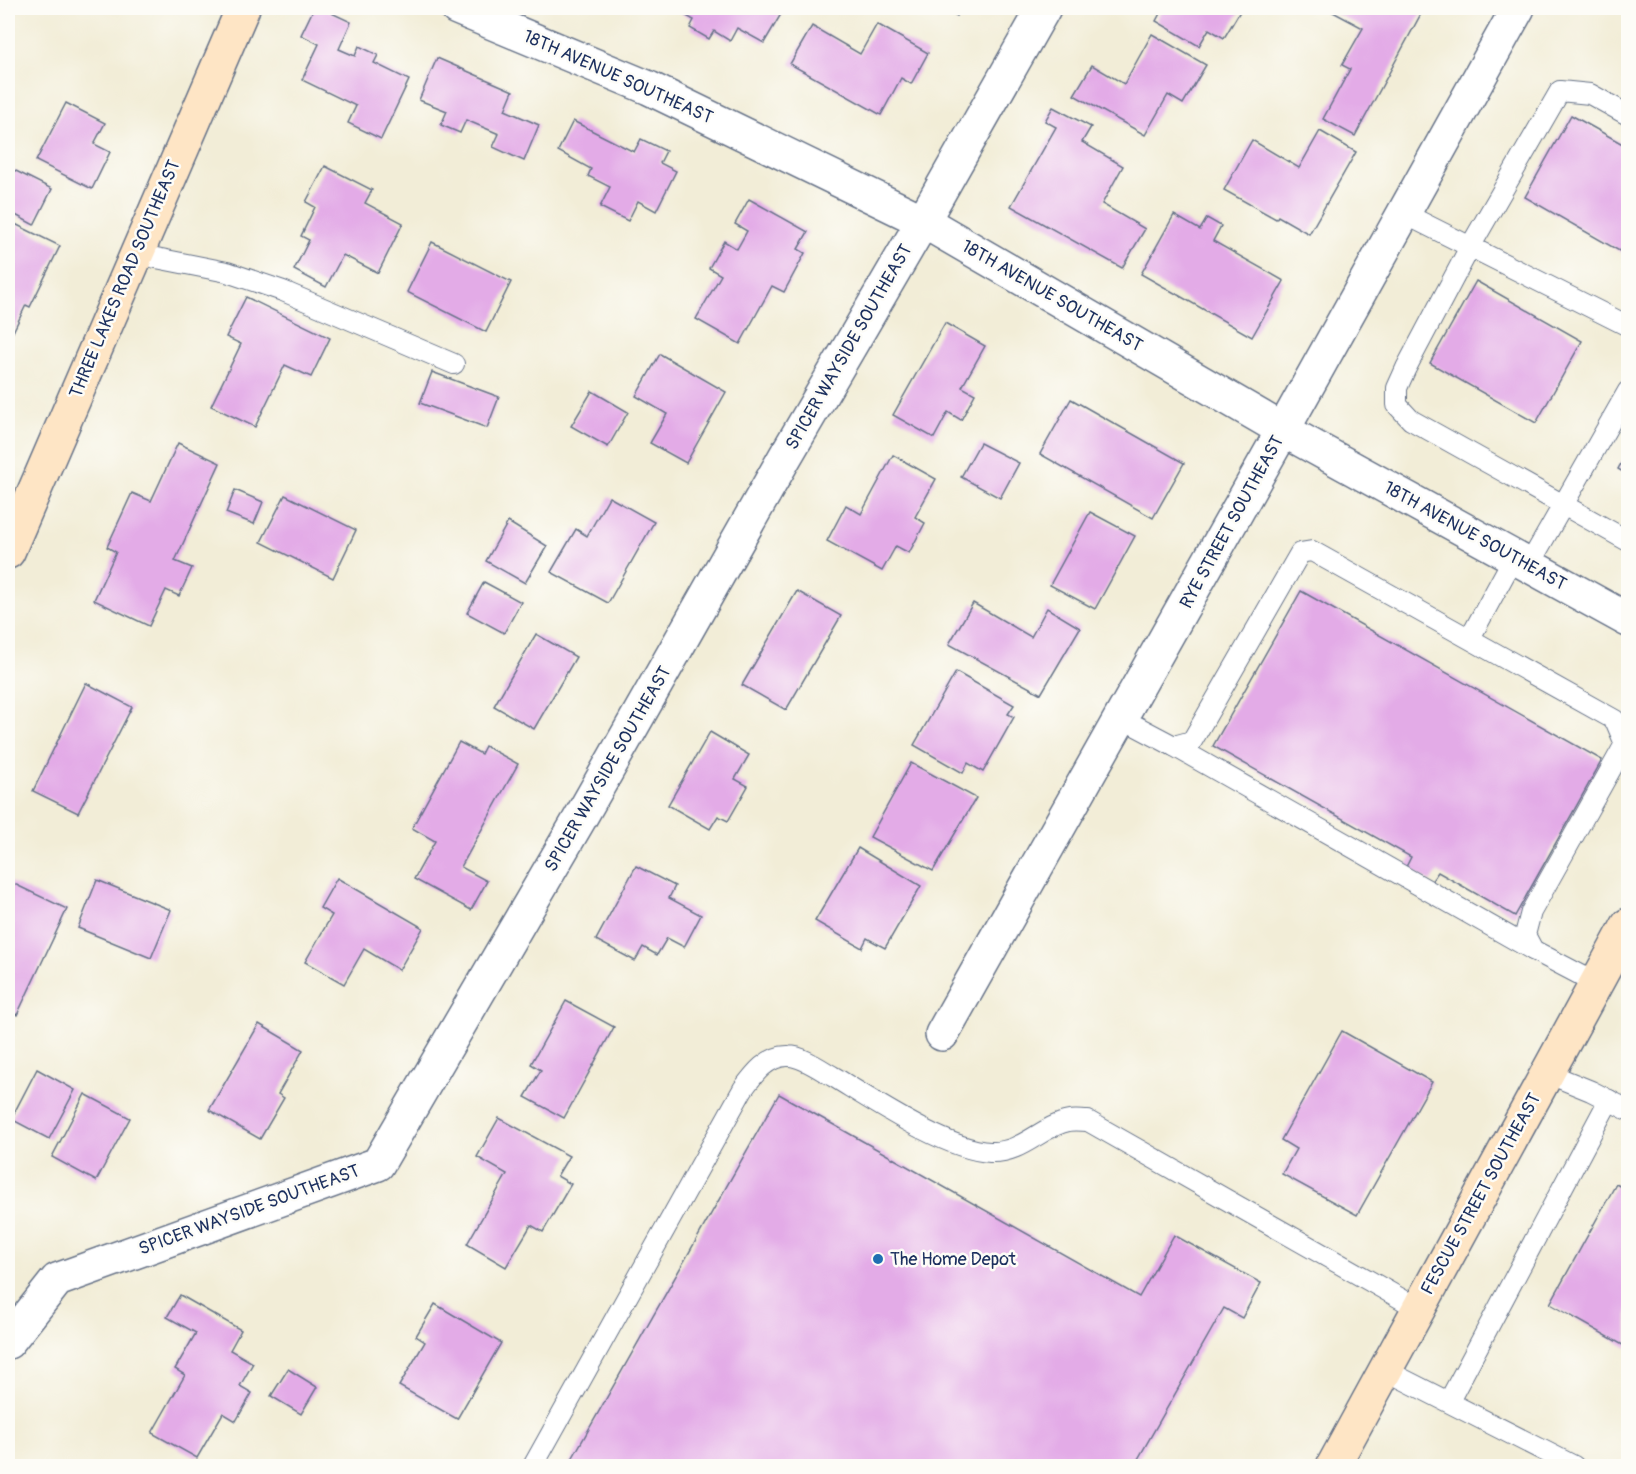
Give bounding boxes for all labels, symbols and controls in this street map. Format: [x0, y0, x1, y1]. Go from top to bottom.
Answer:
street label: 18TH AVENUE SOUTHEAST [520, 25, 716, 129]
street label: THREE LAKES ROAD SOUTHEAST [64, 157, 186, 401]
street label: 18TH AVENUE SOUTHEAST [957, 235, 1147, 357]
street label: SPICER WAYSIDE SOUTHEAST [781, 240, 917, 454]
street label: RYE STREET SOUTHEAST [1175, 431, 1289, 613]
street label: 18TH AVENUE SOUTHEAST [1380, 476, 1570, 596]
street label: SPICER WAYSIDE SOUTHEAST [540, 662, 676, 876]
street label: FESCUE STREET SOUTHEAST [1416, 1089, 1546, 1299]
street label: SPICER WAYSIDE SOUTHEAST [135, 1159, 363, 1261]
place label: The Home Depot [890, 1248, 1017, 1271]
marker: The Home Depot [871, 1252, 885, 1266]

